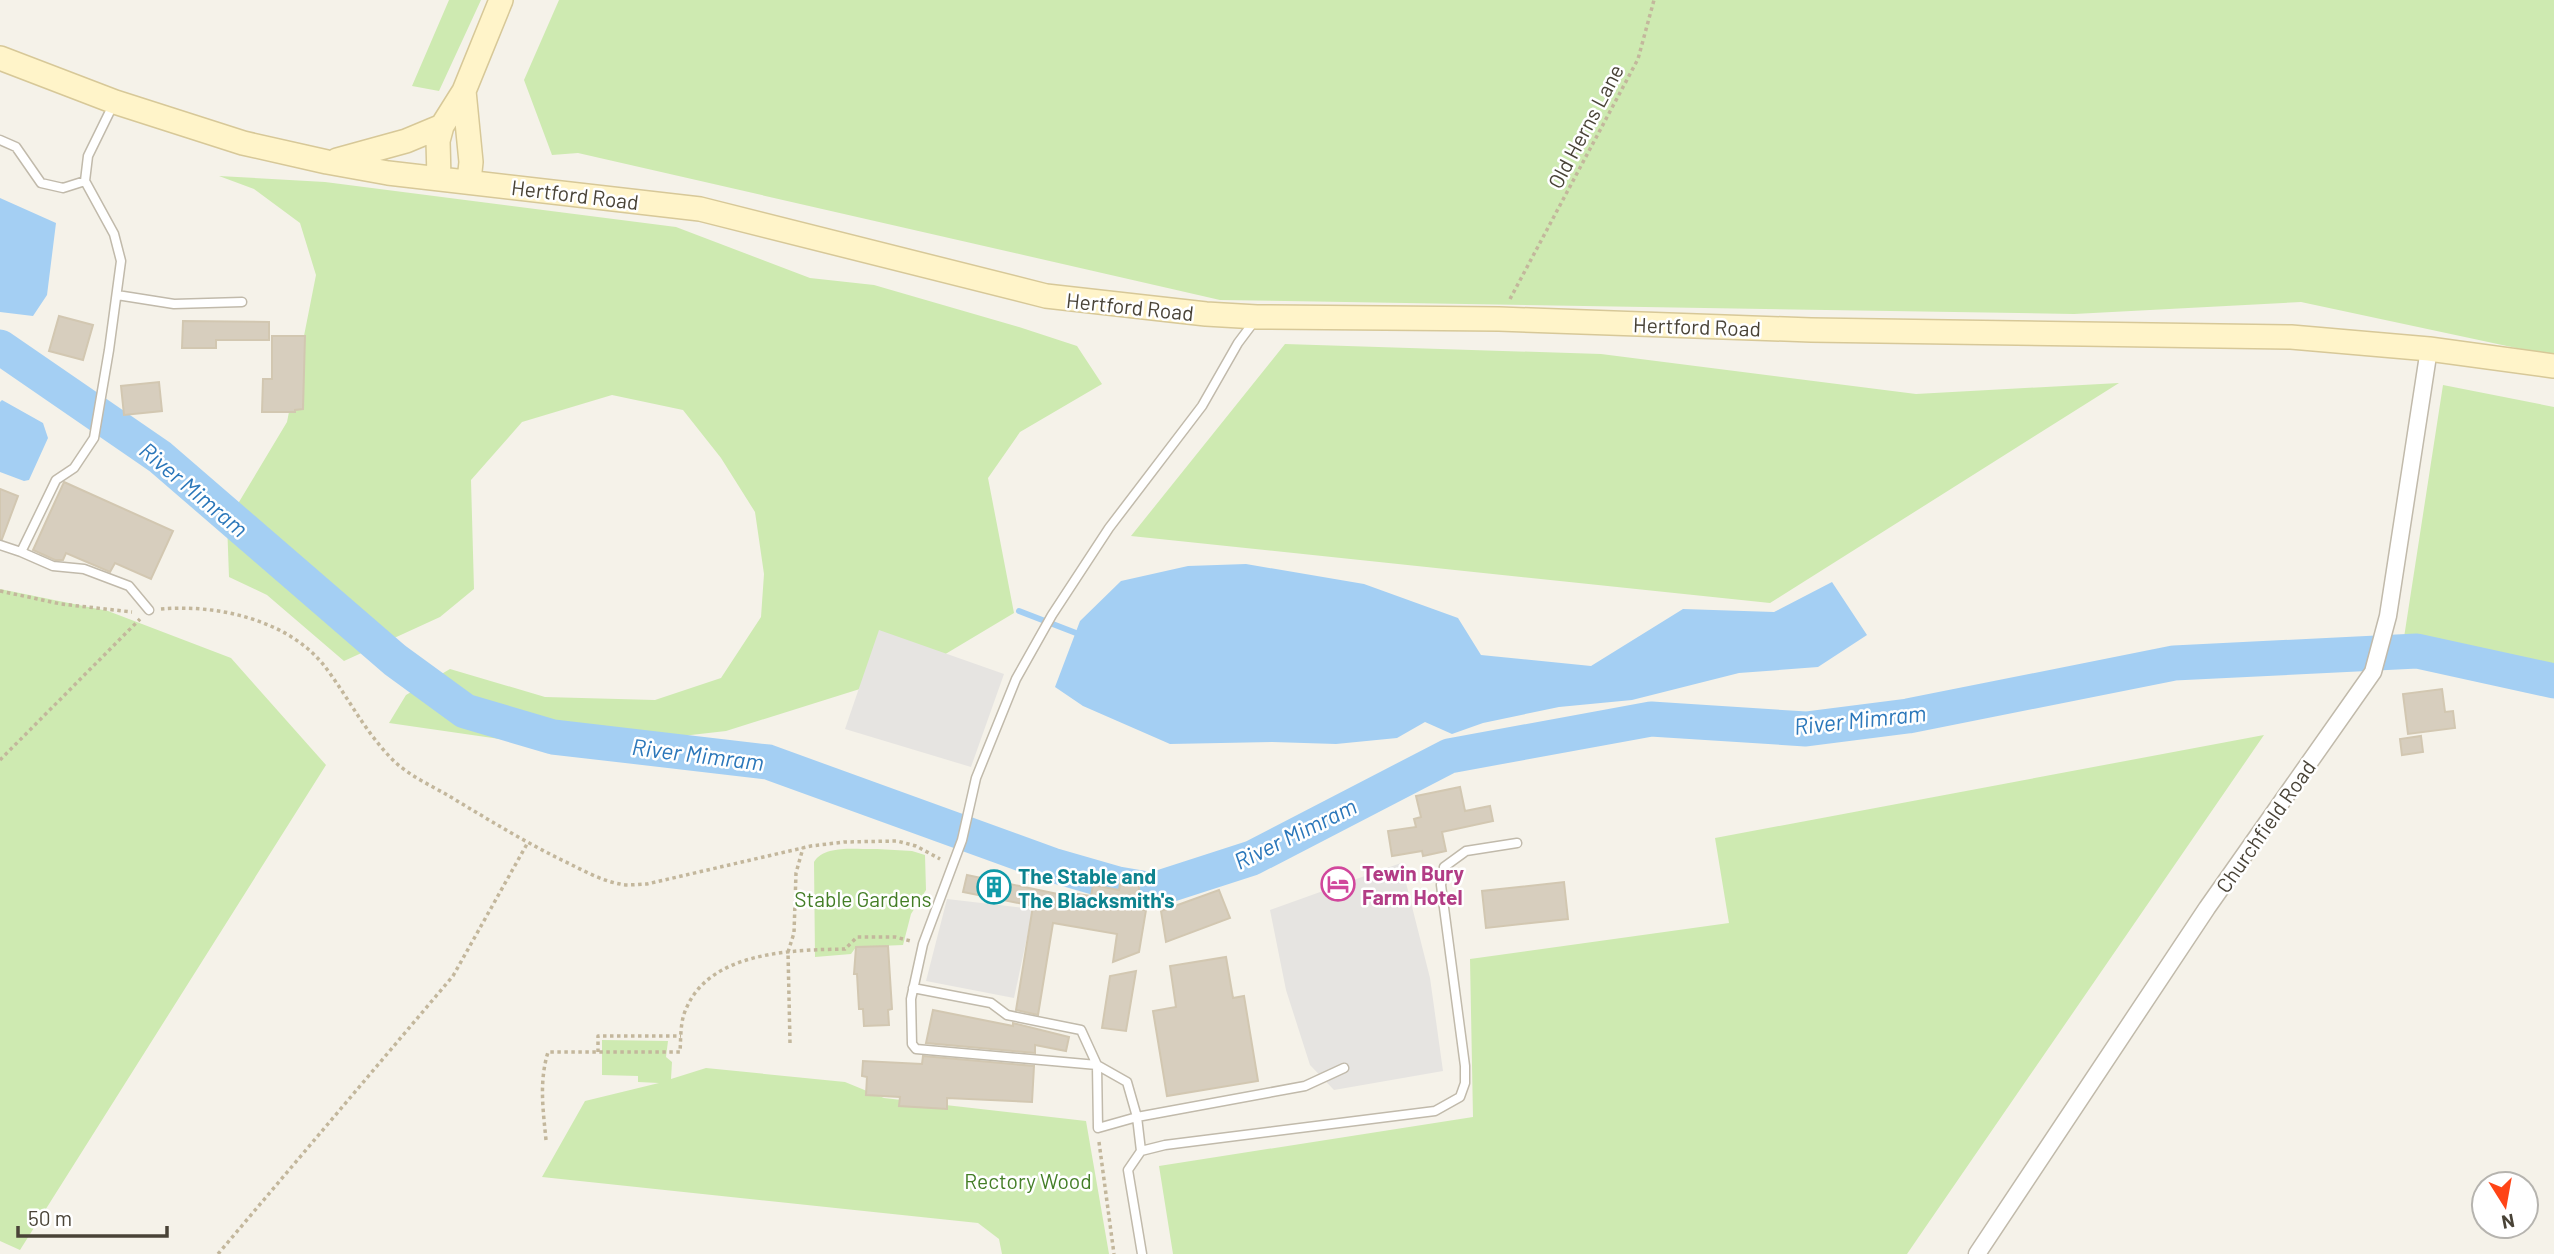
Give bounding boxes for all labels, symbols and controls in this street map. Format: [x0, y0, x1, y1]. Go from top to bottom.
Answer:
street label: Old Herns Lane [1542, 60, 1628, 192]
street label: Hertford Road [510, 174, 640, 214]
street label: Hertford Road [1065, 287, 1195, 325]
street label: Hertford Road [1633, 311, 1761, 341]
water label: River Mimram [134, 436, 254, 542]
water label: River Mimram [1793, 698, 1927, 740]
water label: River Mimram [630, 732, 766, 776]
street label: Churchfield Road [2210, 755, 2320, 897]
water label: River Mimram [1229, 791, 1361, 875]
place label: Tewin Bury Farm Hotel [1362, 860, 1464, 909]
place label: The Stable and The Blacksmith's [1018, 863, 1174, 912]
hotel icon: Tewin Bury Farm Hotel [1319, 865, 1357, 903]
building icon: The Stable and The Blacksmith's [975, 868, 1013, 906]
park label: Stable Gardens [794, 886, 932, 911]
park label: Rectory Wood [964, 1168, 1092, 1193]
north arrow [2470, 1170, 2540, 1240]
scale bar [18, 1194, 166, 1238]
text: 50 m [28, 1205, 72, 1230]
text: N [2500, 1210, 2517, 1235]

